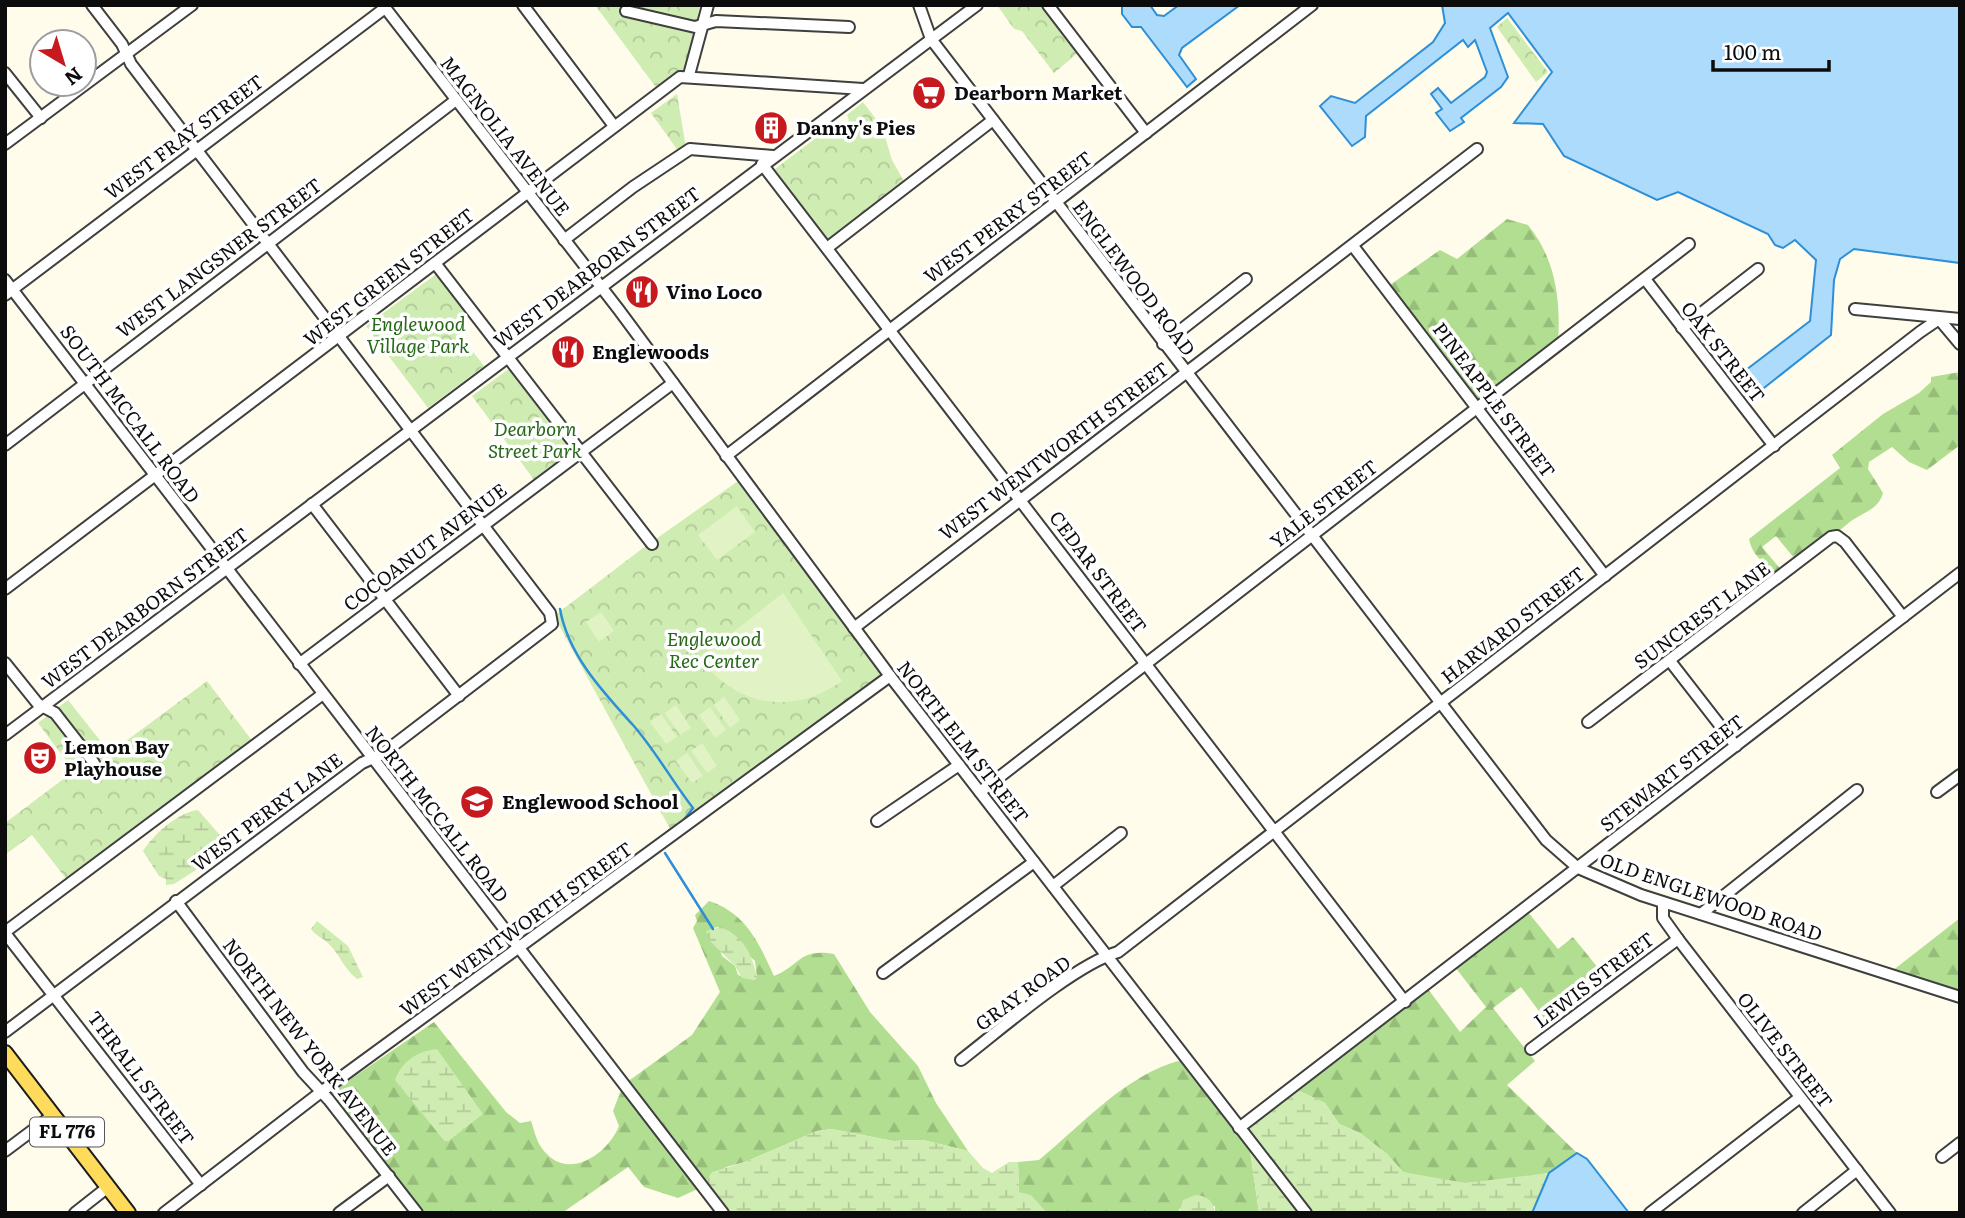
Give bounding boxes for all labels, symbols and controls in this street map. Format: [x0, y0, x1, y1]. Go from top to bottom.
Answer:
north arrow [28, 28, 98, 98]
scale bar [1713, 28, 1828, 72]
text: 100 m [1724, 35, 1781, 66]
street label: MAGNOLIA AVENUE [434, 50, 577, 221]
text: N [59, 61, 89, 93]
street label: WEST FRAY STREET [98, 67, 269, 205]
supermarket icon: Dearborn Market [910, 74, 948, 112]
place label: Dearborn Market [954, 78, 1123, 106]
building icon: Danny's Pies [752, 109, 790, 147]
place label: Danny's Pies [796, 113, 915, 141]
street label: WEST PERRY STREET [917, 143, 1098, 289]
street label: WEST LANGSNER STREET [110, 170, 327, 344]
street label: WEST DEARBORN STREET [487, 179, 706, 353]
street label: ENGLEWOOD ROAD [1067, 194, 1203, 361]
street label: WEST GREEN STREET [297, 201, 480, 352]
restaurant icon: Vino Loco [623, 273, 661, 311]
place label: Vino Loco [666, 277, 762, 305]
street label: OAK STREET [1675, 295, 1772, 408]
park label: Englewood Village Park [366, 309, 470, 359]
street label: PINEAPPLE STREET [1427, 316, 1563, 483]
street label: SOUTH MCCALL ROAD [54, 318, 207, 508]
restaurant icon: Englewoods [549, 333, 587, 371]
place label: Englewoods [592, 337, 709, 365]
street label: WEST WENTWORTH STREET [932, 354, 1174, 546]
park label: Dearborn Street Park [488, 414, 583, 464]
street label: YALE STREET [1264, 452, 1383, 554]
street label: COCOANUT AVENUE [337, 475, 512, 617]
street label: CEDAR STREET [1043, 504, 1154, 639]
street label: WEST DEARBORN STREET [35, 520, 254, 694]
street label: SUNCREST LANE [1627, 554, 1775, 675]
street label: HARVARD STREET [1434, 559, 1590, 689]
park label: Englewood Rec Center [666, 624, 762, 674]
street label: NORTH ELM STREET [891, 654, 1036, 829]
street label: STEWART STREET [1593, 707, 1749, 837]
street label: NORTH MCCALL ROAD [360, 719, 516, 908]
place label: Lemon Bay Playhouse [64, 732, 170, 782]
theatre icon: Lemon Bay Playhouse [21, 739, 59, 777]
street label: WEST PERRY LANE [185, 745, 348, 877]
school or university icon: Englewood School [458, 783, 496, 821]
place label: Englewood School [502, 787, 679, 815]
street label: WEST WENTWORTH STREET [393, 834, 638, 1022]
street label: OLD ENGLEWOOD ROAD [1596, 845, 1826, 947]
street label: LEWIS STREET [1527, 925, 1659, 1034]
street label: NORTH NEW YORK AVENUE [217, 932, 405, 1161]
street label: GRAY ROAD [969, 948, 1076, 1037]
street label: OLIVE STREET [1731, 985, 1840, 1113]
street label: THRALL STREET [82, 1004, 202, 1151]
road number: FL 776 [30, 1118, 104, 1147]

